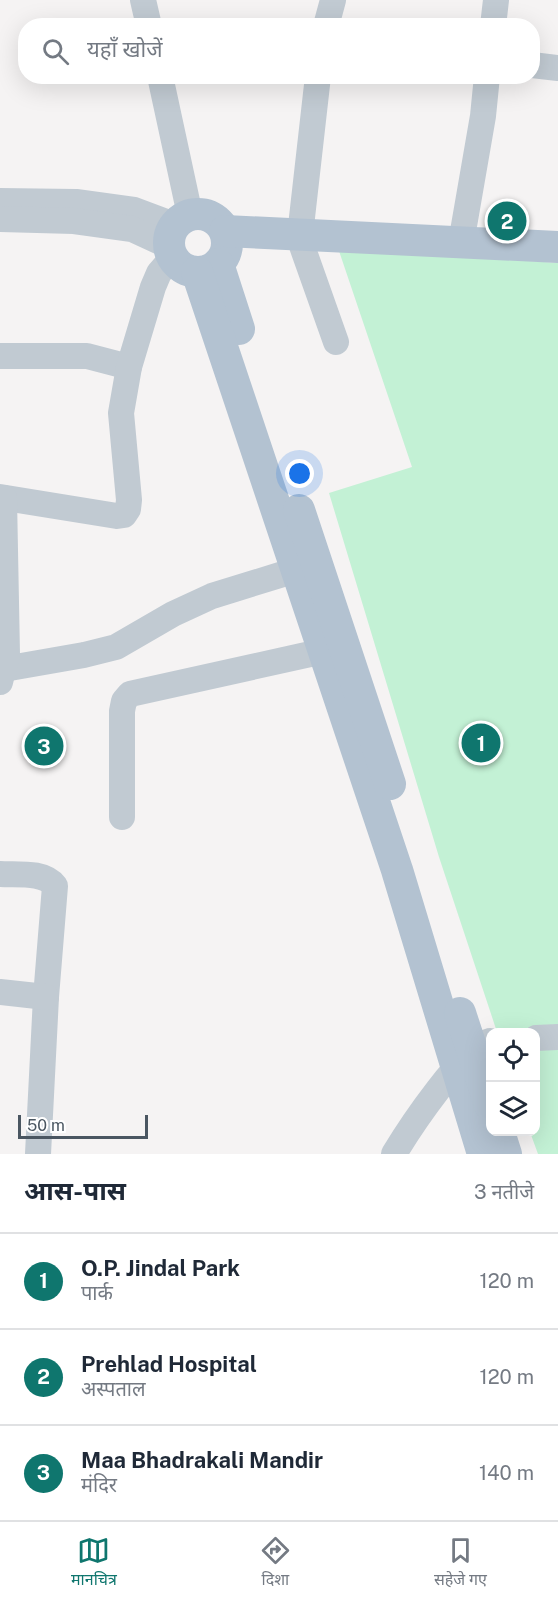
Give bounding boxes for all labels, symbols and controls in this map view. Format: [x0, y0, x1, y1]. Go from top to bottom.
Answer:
search box [18, 18, 540, 84]
icon: search [39, 35, 72, 68]
text: यहाँ खोजें [87, 36, 163, 62]
pin: 2 [488, 198, 526, 244]
your location [285, 459, 314, 488]
pin: 1 [462, 720, 500, 766]
pin: 3 [24, 724, 63, 768]
map controls [486, 1028, 540, 1136]
button: locate [486, 1028, 540, 1082]
button: layers [486, 1082, 540, 1136]
scale bar [18, 1112, 148, 1140]
text: 50 m [27, 1116, 65, 1135]
text: आस-पास [24, 1175, 126, 1206]
text: 3 नतीजे [474, 1180, 534, 1204]
text: O.P. Jindal Park [81, 1255, 240, 1281]
text: 1 [39, 1269, 48, 1293]
text: 120 m [480, 1269, 534, 1293]
text: पार्क [81, 1281, 113, 1305]
text: Prehlad Hospital [81, 1351, 257, 1377]
text: 2 [37, 1365, 50, 1389]
text: 120 m [480, 1365, 534, 1389]
text: अस्पताल [81, 1377, 146, 1401]
text: Maa Bhadrakali Mandir [81, 1447, 323, 1473]
text: 3 [37, 1461, 50, 1485]
text: 140 m [479, 1461, 534, 1485]
text: मंदिर [81, 1473, 117, 1497]
tab: मानचित्र [71, 1534, 117, 1592]
tab: दिशा [259, 1534, 292, 1592]
tab: सहेजे गए [434, 1534, 487, 1592]

